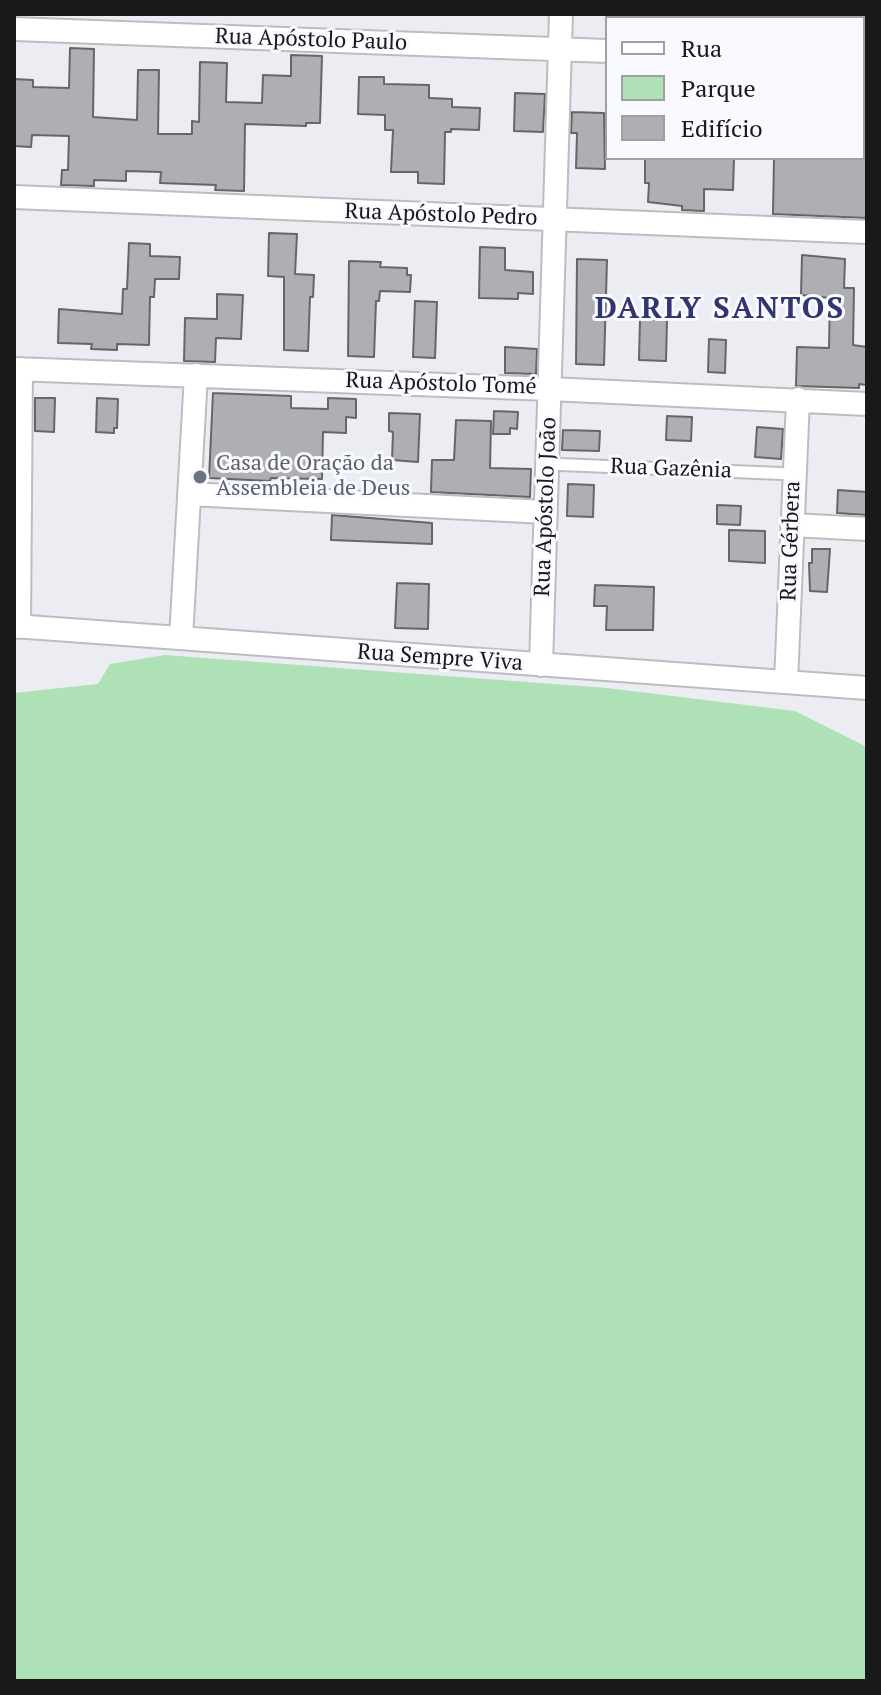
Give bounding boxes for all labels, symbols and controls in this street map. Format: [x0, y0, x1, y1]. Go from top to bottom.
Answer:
legend [605, 16, 865, 160]
street label: Rua Apóstolo Paulo [214, 23, 408, 57]
text: Rua [681, 32, 722, 64]
text: Parque [681, 72, 756, 104]
text: Edifício [681, 112, 763, 144]
street label: Rua Apóstolo Pedro [344, 198, 538, 232]
district label: DARLY SANTOS [595, 291, 845, 327]
street label: Rua Apóstolo Tomé [345, 367, 537, 401]
street label: Rua Apóstolo João [530, 417, 562, 597]
place label: Casa de Oração da Assembleia de Deus [216, 451, 410, 502]
street label: Rua Gazênia [610, 454, 732, 484]
marker: Casa de Oração da Assembleia de Deus [191, 468, 209, 486]
street label: Rua Gérbera [776, 480, 806, 602]
street label: Rua Sempre Viva [356, 639, 524, 677]

